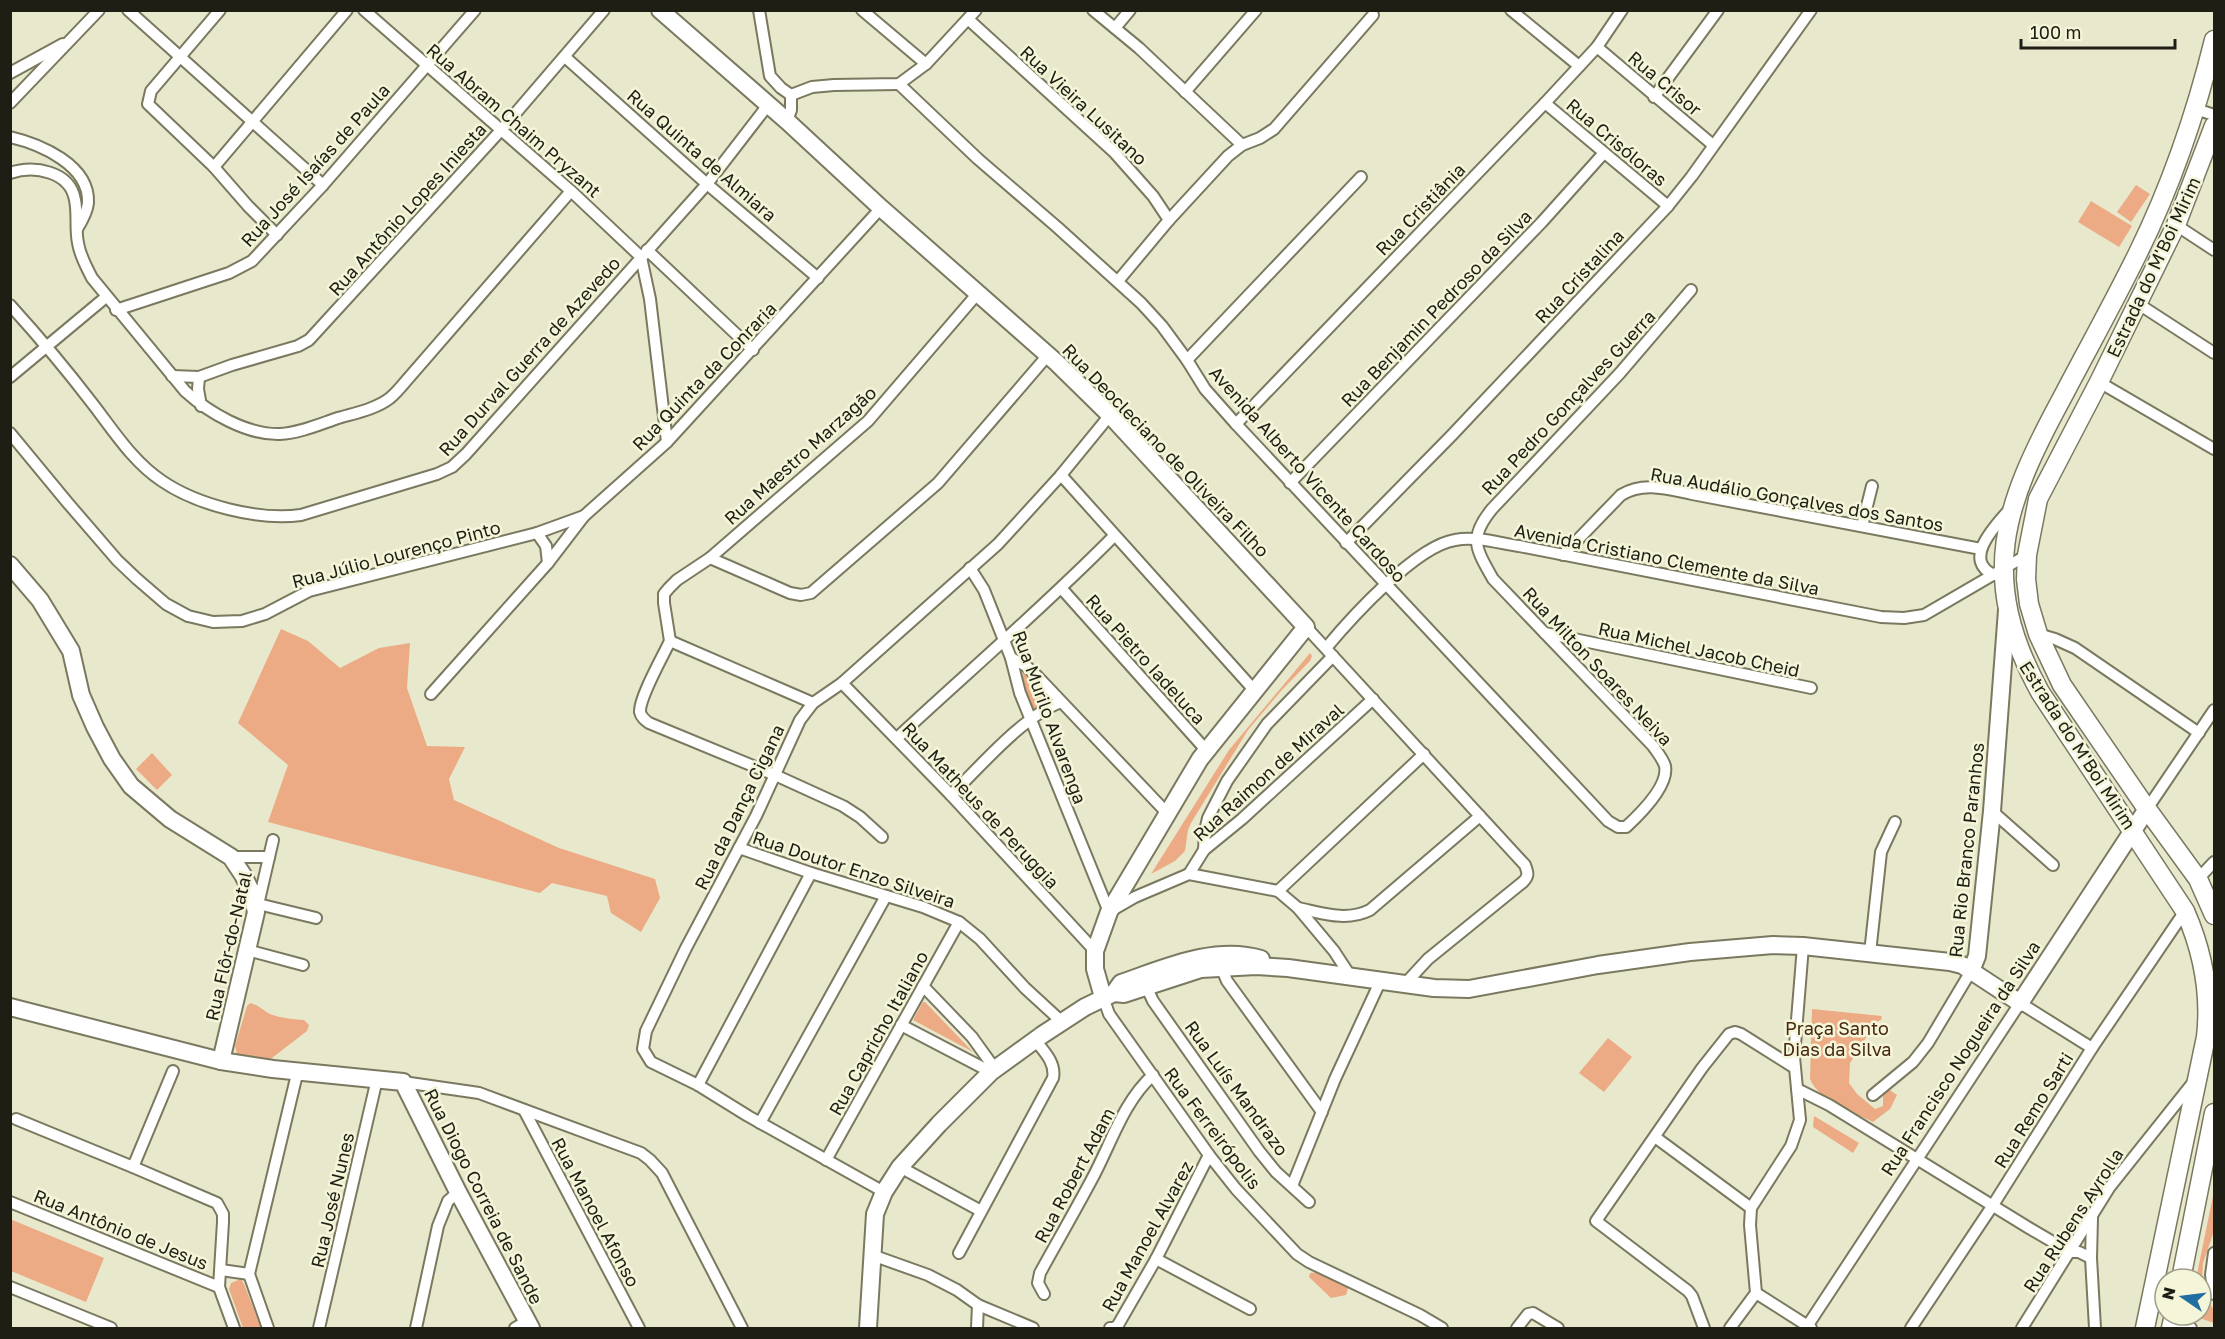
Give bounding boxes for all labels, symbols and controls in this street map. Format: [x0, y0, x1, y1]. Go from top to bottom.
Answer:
scale bar [2021, 12, 2176, 50]
text: 100 m [2030, 21, 2081, 43]
street label: Rua Abram Chaim Pryzant [422, 38, 606, 202]
street label: Rua Vieira Lusitano [1016, 41, 1152, 169]
street label: Rua Crisor [1624, 46, 1706, 120]
street label: Rua José Isaías de Paula [236, 79, 394, 251]
street label: Rua Quinta de Almiara [623, 84, 781, 226]
street label: Rua Crisóloras [1562, 93, 1672, 191]
street label: Rua Antônio Lopes Iniesta [324, 118, 490, 300]
street label: Rua Cristiânia [1371, 158, 1469, 260]
street label: Estrada do M'Boi Mirim [2101, 173, 2205, 361]
street label: Rua Benjamin Pedroso da Silva [1336, 205, 1536, 411]
street label: Rua Cristalina [1530, 225, 1628, 327]
street label: Rua Durval Guerra de Azevedo [434, 252, 624, 460]
street label: Rua Quinta da Conraria [627, 297, 781, 455]
street label: Rua Pedro Gonçalves Guerra [1476, 305, 1660, 499]
street label: Rua Deocleciano de Oliveira Filho [1058, 339, 1274, 561]
street label: Avenida Alberto Vicente Cardoso [1205, 361, 1411, 587]
street label: Rua Maestro Marzagão [720, 381, 880, 529]
street label: Rua Audálio Gonçalves dos Santos [1649, 462, 1945, 536]
street label: Rua Júlio Lourenço Pinto [289, 516, 503, 592]
street label: Avenida Cristiano Clemente da Silva [1513, 519, 1821, 599]
street label: Rua Milton Soares Neiva [1519, 582, 1677, 750]
street label: Rua Pietro Iadeluca [1082, 589, 1210, 729]
street label: Rua Michel Jacob Cheid [1596, 617, 1802, 681]
street label: Rua Murilo Alvarenga [1008, 627, 1092, 807]
street label: Estrada do M'Boi Mirim [2015, 657, 2141, 833]
street label: Rua Raimon de Miraval [1188, 698, 1348, 845]
street label: Rua Matheus de Peruggia [898, 717, 1064, 893]
street label: Rua da Dança Cigana [689, 721, 789, 893]
street label: Rua Rio Branco Paranhos [1944, 741, 1988, 959]
street label: Rua Doutor Enzo Silveira [750, 826, 958, 912]
street label: Rua Flôr-do-Natal [200, 869, 256, 1023]
street label: Rua Francisco Nogueira da Silva [1876, 936, 2044, 1180]
street label: Rua Capricho Italiano [824, 947, 932, 1119]
street label: Rua Luís Mandrazo [1181, 1016, 1293, 1160]
park label: Praça Santo Dias da Silva [1783, 1017, 1891, 1060]
street label: Rua Remo Sarti [1989, 1048, 2077, 1172]
street label: Rua Ferreirópolis [1160, 1063, 1266, 1193]
street label: Rua Diogo Correia de Sande [420, 1084, 548, 1308]
street label: Rua Robert Adam [1029, 1104, 1119, 1246]
street label: Rua José Nunes [306, 1130, 358, 1270]
street label: Rua Manoel Afonso [547, 1134, 645, 1290]
street label: Rua Rubens Ayrolla [2018, 1144, 2128, 1296]
street label: Rua Manoel Alvarez [1096, 1157, 1198, 1315]
street label: Rua Antônio de Jesus [31, 1184, 211, 1274]
north arrow [2153, 1267, 2213, 1327]
text: N [2157, 1285, 2180, 1302]

